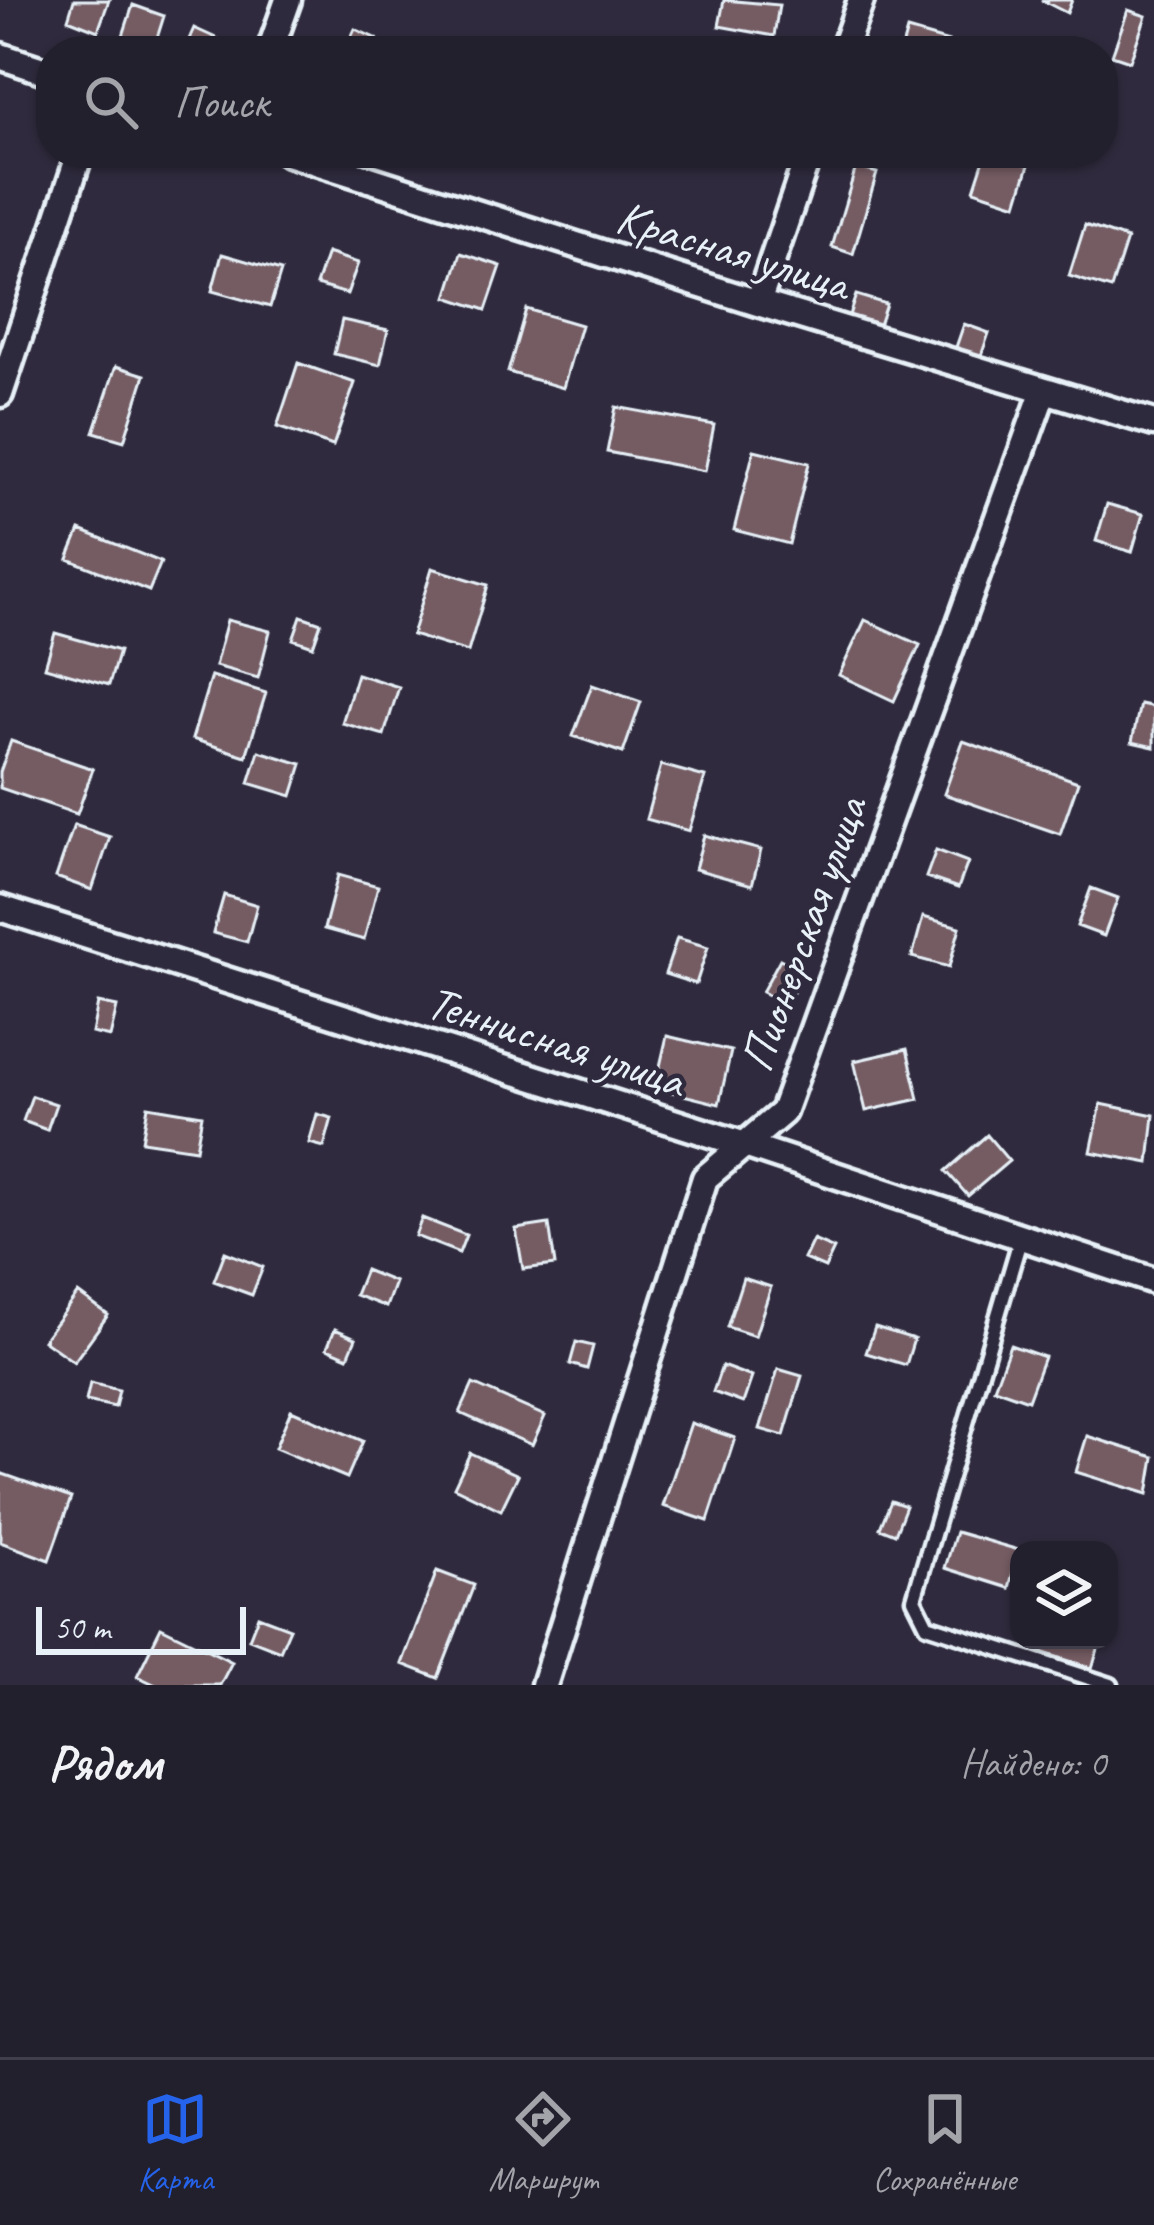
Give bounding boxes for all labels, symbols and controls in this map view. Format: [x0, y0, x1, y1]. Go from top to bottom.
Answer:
search box [36, 36, 1118, 168]
icon: search [78, 69, 144, 135]
text: Поиск [174, 74, 269, 131]
street label: Красная улица [610, 186, 861, 315]
street label: Пионерская улица [726, 786, 881, 1079]
street label: Теннисная улица [420, 971, 695, 1112]
map controls [1010, 1541, 1118, 1649]
button: layers [1010, 1541, 1118, 1649]
scale bar [36, 1601, 246, 1654]
text: 50 m [54, 1607, 110, 1649]
text: Рядом [48, 1731, 162, 1795]
text: Найдено: 0 [961, 1739, 1106, 1788]
tab: Карта [138, 2086, 213, 2200]
tab: Маршрут [489, 2086, 598, 2200]
tab: Сохранённые [873, 2086, 1016, 2200]

